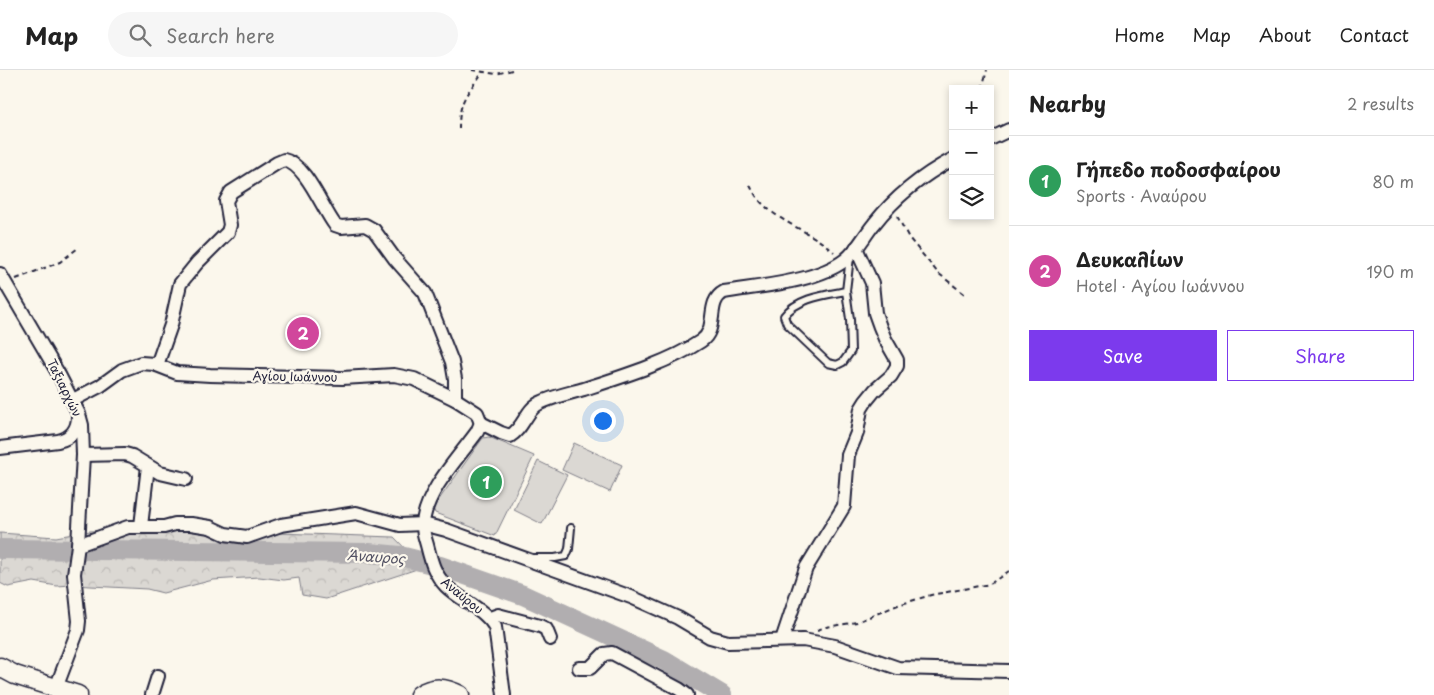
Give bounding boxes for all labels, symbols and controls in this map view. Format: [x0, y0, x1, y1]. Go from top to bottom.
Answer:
search box [108, 12, 458, 57]
text: Map [25, 17, 78, 53]
icon: search [126, 21, 154, 49]
text: Search here [166, 21, 275, 49]
text: Home [1114, 21, 1164, 48]
text: Map [1192, 21, 1231, 48]
text: About [1259, 21, 1311, 48]
text: Contact [1339, 21, 1409, 48]
map controls [949, 85, 994, 220]
button: + [949, 85, 994, 130]
text: Nearby [1029, 87, 1106, 119]
text: 2 results [1347, 91, 1414, 115]
button: − [949, 130, 994, 175]
text: Γήπεδο ποδοσφαίρου [1076, 155, 1281, 183]
text: 1 [1041, 169, 1049, 193]
text: 80 m [1372, 169, 1414, 193]
button: layers [949, 175, 994, 220]
text: Sports · Αναύρου [1076, 183, 1207, 207]
text: Δευκαλίων [1076, 245, 1184, 273]
text: 2 [1039, 259, 1051, 283]
text: 190 m [1366, 259, 1414, 283]
text: Hotel · Αγίου Ιωάννου [1076, 273, 1245, 297]
pin: 2 [287, 314, 319, 352]
button: Save [1029, 330, 1217, 381]
button: Share [1227, 330, 1414, 381]
street label: Ταξιαρχών [43, 356, 87, 420]
street label: Αγίου Ιωάννου [252, 366, 338, 386]
your location [590, 408, 616, 434]
pin: 1 [470, 463, 502, 501]
water label: Άναυρος [347, 544, 407, 569]
street label: Αναύρου [438, 573, 488, 618]

